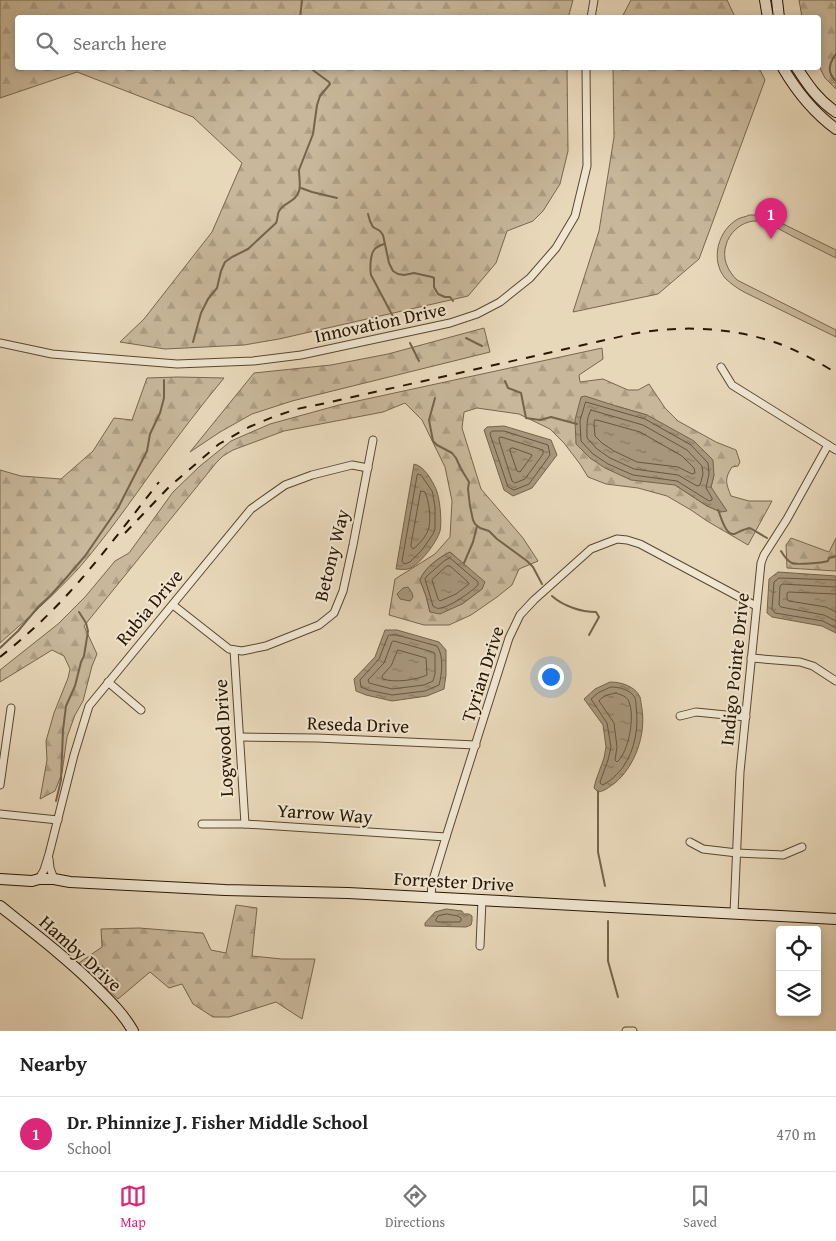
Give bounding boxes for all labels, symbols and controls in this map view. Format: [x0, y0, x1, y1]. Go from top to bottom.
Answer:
search box [15, 15, 821, 70]
icon: search [33, 29, 61, 57]
text: Search here [73, 29, 167, 57]
pin: 1 [755, 198, 787, 239]
street label: Innovation Drive [312, 294, 448, 350]
street label: Betony Way [306, 505, 356, 604]
street label: Rubia Drive [109, 563, 189, 651]
street label: Indigo Pointe Drive [712, 591, 756, 747]
street label: Tyrian Drive [453, 622, 511, 726]
your location [538, 664, 564, 690]
street label: Logwood Drive [206, 678, 240, 798]
street label: Reseda Drive [306, 708, 410, 740]
street label: Yarrow Way [276, 796, 374, 830]
street label: Forrester Drive [393, 864, 515, 898]
street label: Hamby Drive [33, 908, 129, 998]
map controls [776, 926, 821, 1016]
button: locate [776, 926, 821, 971]
button: layers [776, 971, 821, 1016]
text: Nearby [20, 1048, 87, 1079]
text: Dr. Phinnize J. Fisher Middle School [67, 1108, 368, 1136]
text: 1 [32, 1122, 40, 1146]
text: 470 m [776, 1122, 816, 1146]
text: School [67, 1136, 111, 1160]
tab: Map [119, 1182, 147, 1232]
tab: Directions [385, 1182, 445, 1232]
tab: Saved [683, 1182, 717, 1232]

